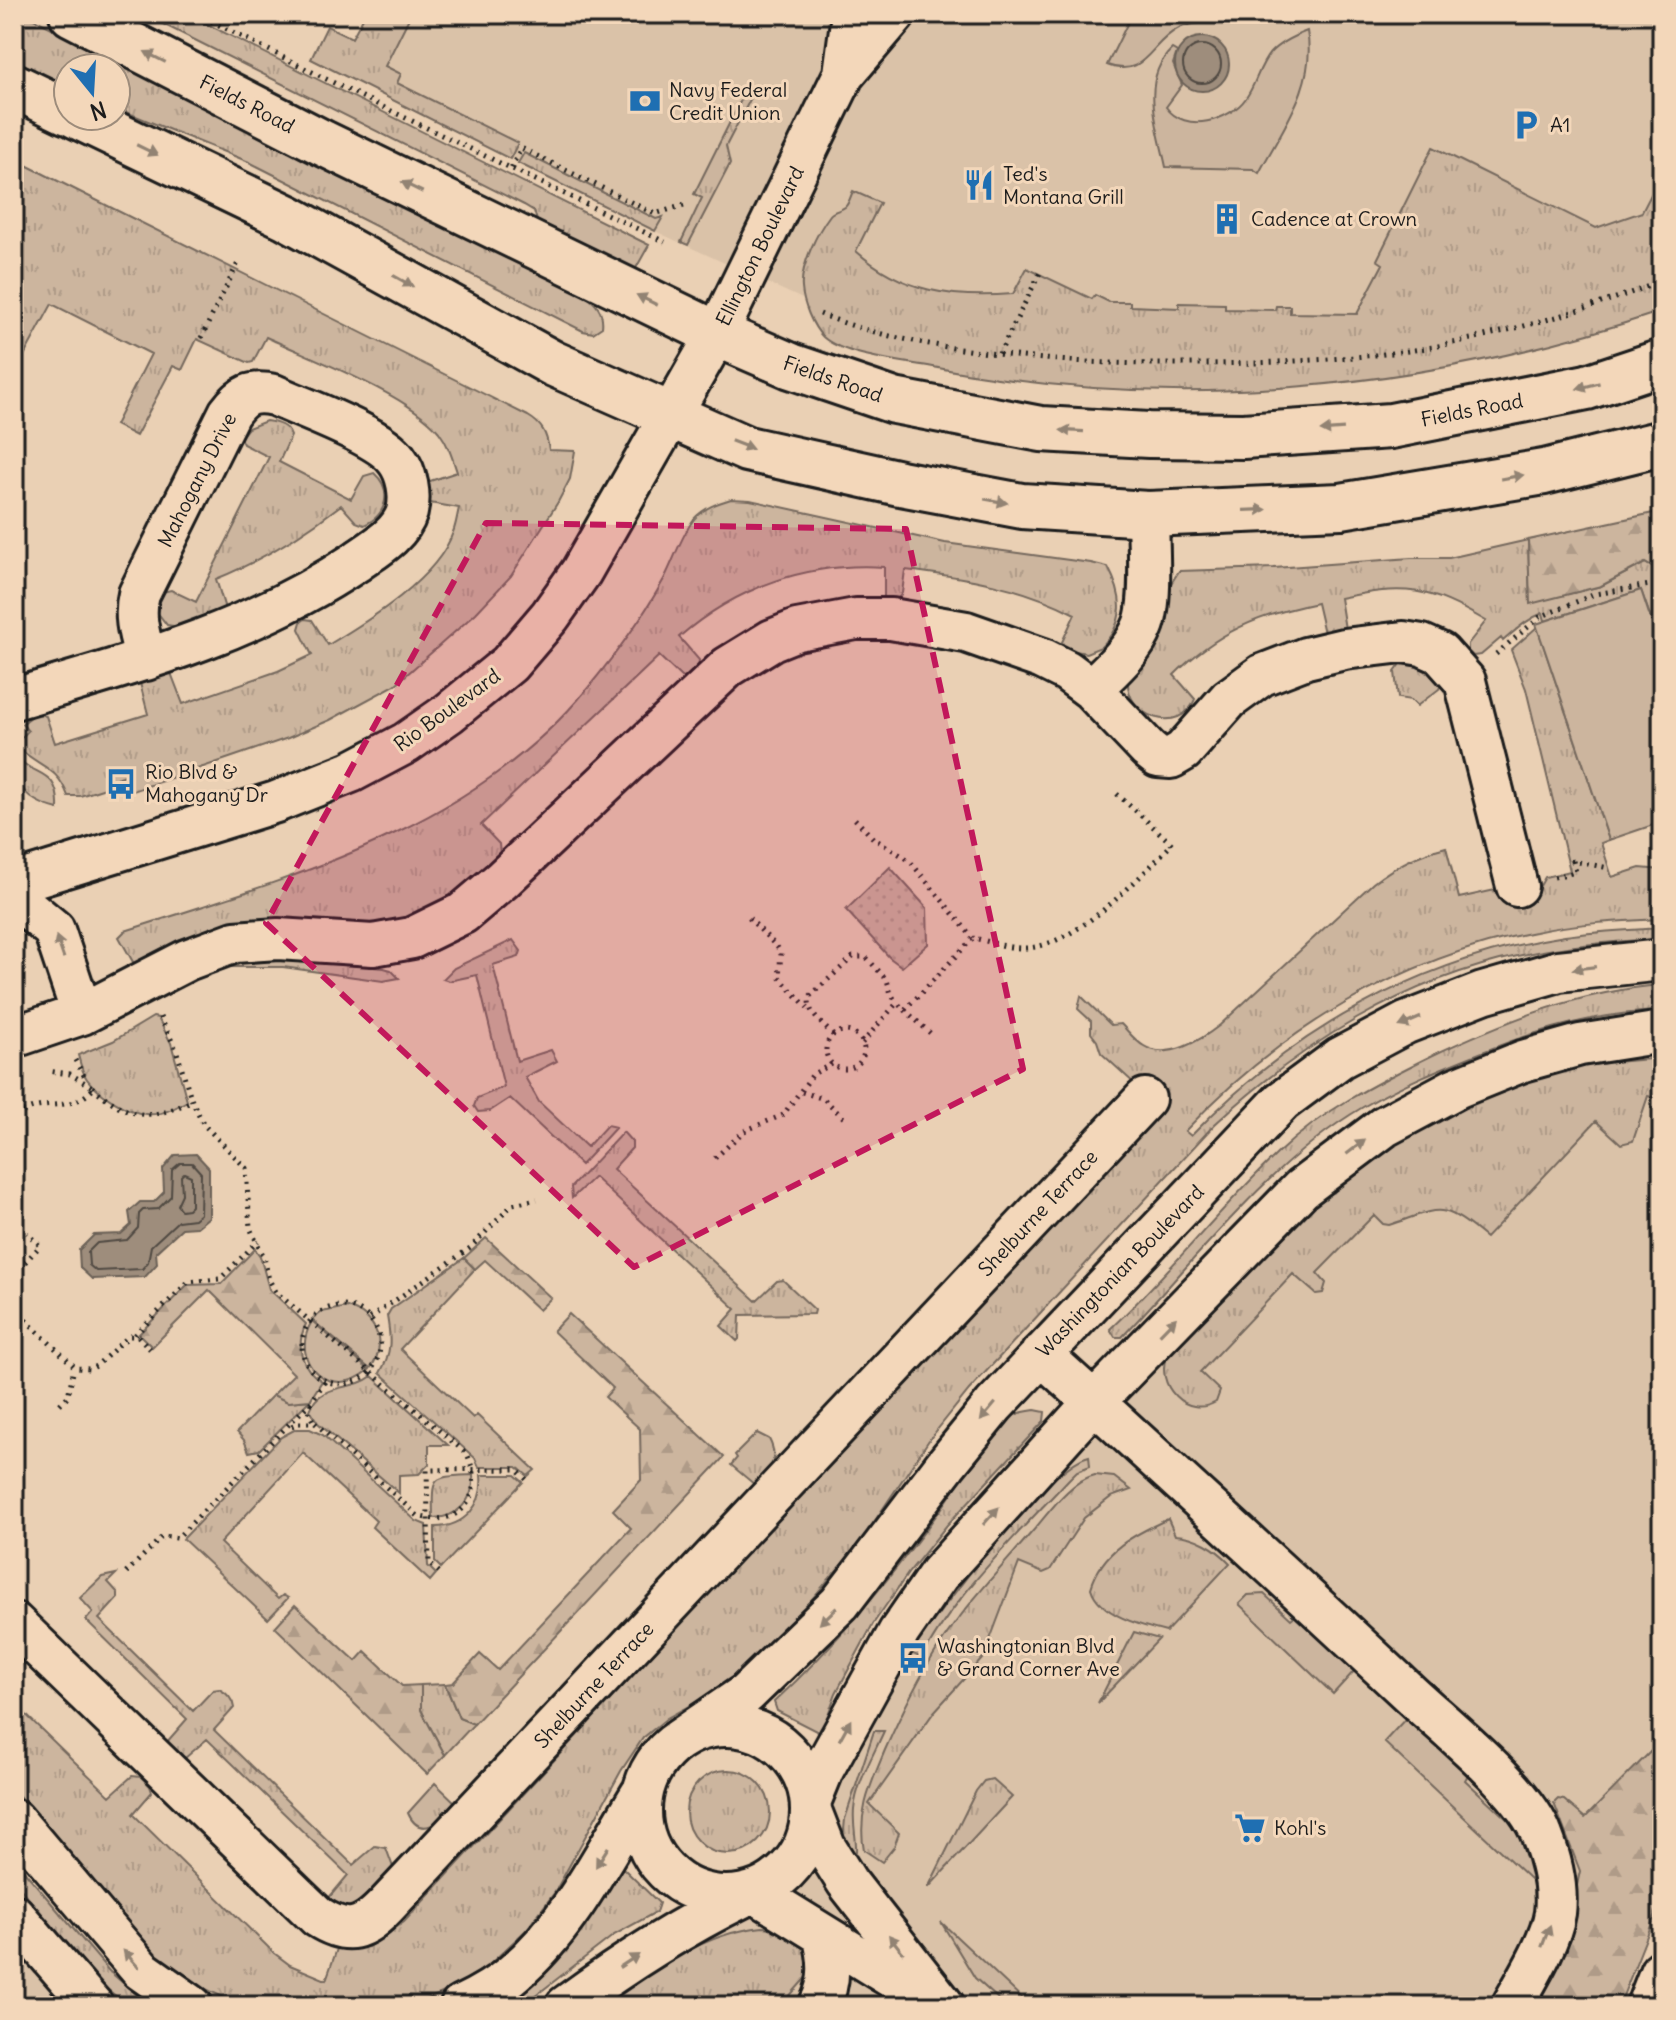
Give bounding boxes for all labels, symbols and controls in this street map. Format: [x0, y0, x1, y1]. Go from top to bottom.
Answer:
one-way arrow [144, 50, 167, 64]
north arrow [52, 52, 132, 132]
street label: Fields Road [195, 69, 299, 138]
place label: Navy Federal Credit Union [669, 77, 787, 125]
bank icon: Navy Federal Credit Union [628, 84, 662, 118]
text: N [87, 95, 110, 127]
parking icon: A1 [1509, 108, 1543, 142]
place label: A1 [1550, 112, 1570, 137]
one-way arrow [135, 143, 159, 157]
place label: Ted's Montana Grill [1003, 161, 1124, 209]
street label: Ellington Boulevard [710, 162, 809, 330]
restaurant icon: Ted's Montana Grill [962, 168, 996, 202]
one-way arrow [401, 180, 424, 194]
building icon: Cadence at Crown [1210, 202, 1244, 236]
place label: Cadence at Crown [1251, 206, 1417, 231]
one-way arrow [392, 274, 415, 288]
one-way arrow [635, 293, 658, 307]
street label: Fields Road [780, 350, 886, 407]
one-way arrow [1575, 380, 1600, 392]
street label: Fields Road [1419, 387, 1525, 432]
street label: Mahogany Drive [152, 408, 241, 551]
one-way arrow [1059, 424, 1084, 437]
one-way arrow [1319, 424, 1344, 437]
one-way arrow [730, 439, 754, 452]
one-way arrow [1500, 470, 1525, 483]
one-way arrow [983, 495, 1008, 507]
one-way arrow [1243, 503, 1268, 516]
street label: Rio Boulevard [389, 663, 505, 757]
place label: Rio Blvd & Mahogany Dr [145, 759, 268, 807]
bus stop icon: Rio Blvd & Mahogany Dr [104, 767, 138, 801]
one-way arrow [54, 935, 66, 959]
one-way arrow [1572, 961, 1597, 974]
one-way arrow [1399, 1015, 1422, 1028]
one-way arrow [1346, 1140, 1366, 1156]
street label: Shelburne Terrace [973, 1144, 1103, 1281]
street label: Washingtonian Boulevard [1031, 1179, 1209, 1362]
one-way arrow [1158, 1317, 1177, 1336]
one-way arrow [980, 1401, 997, 1421]
one-way arrow [981, 1507, 999, 1526]
one-way arrow [819, 1606, 838, 1625]
street label: Shelburne Terrace [529, 1616, 659, 1753]
place label: Washingtonian Blvd & Grand Corner Ave [937, 1633, 1120, 1681]
bus stop icon: Washingtonian Blvd & Grand Corner Ave [896, 1641, 930, 1675]
one-way arrow [838, 1719, 852, 1741]
supermarket icon: Kohl's [1233, 1811, 1267, 1845]
place label: Kohl's [1274, 1815, 1326, 1840]
one-way arrow [595, 1846, 609, 1868]
one-way arrow [1540, 1924, 1553, 1948]
one-way arrow [889, 1934, 905, 1954]
one-way arrow [123, 1949, 140, 1969]
one-way arrow [618, 1954, 640, 1968]

